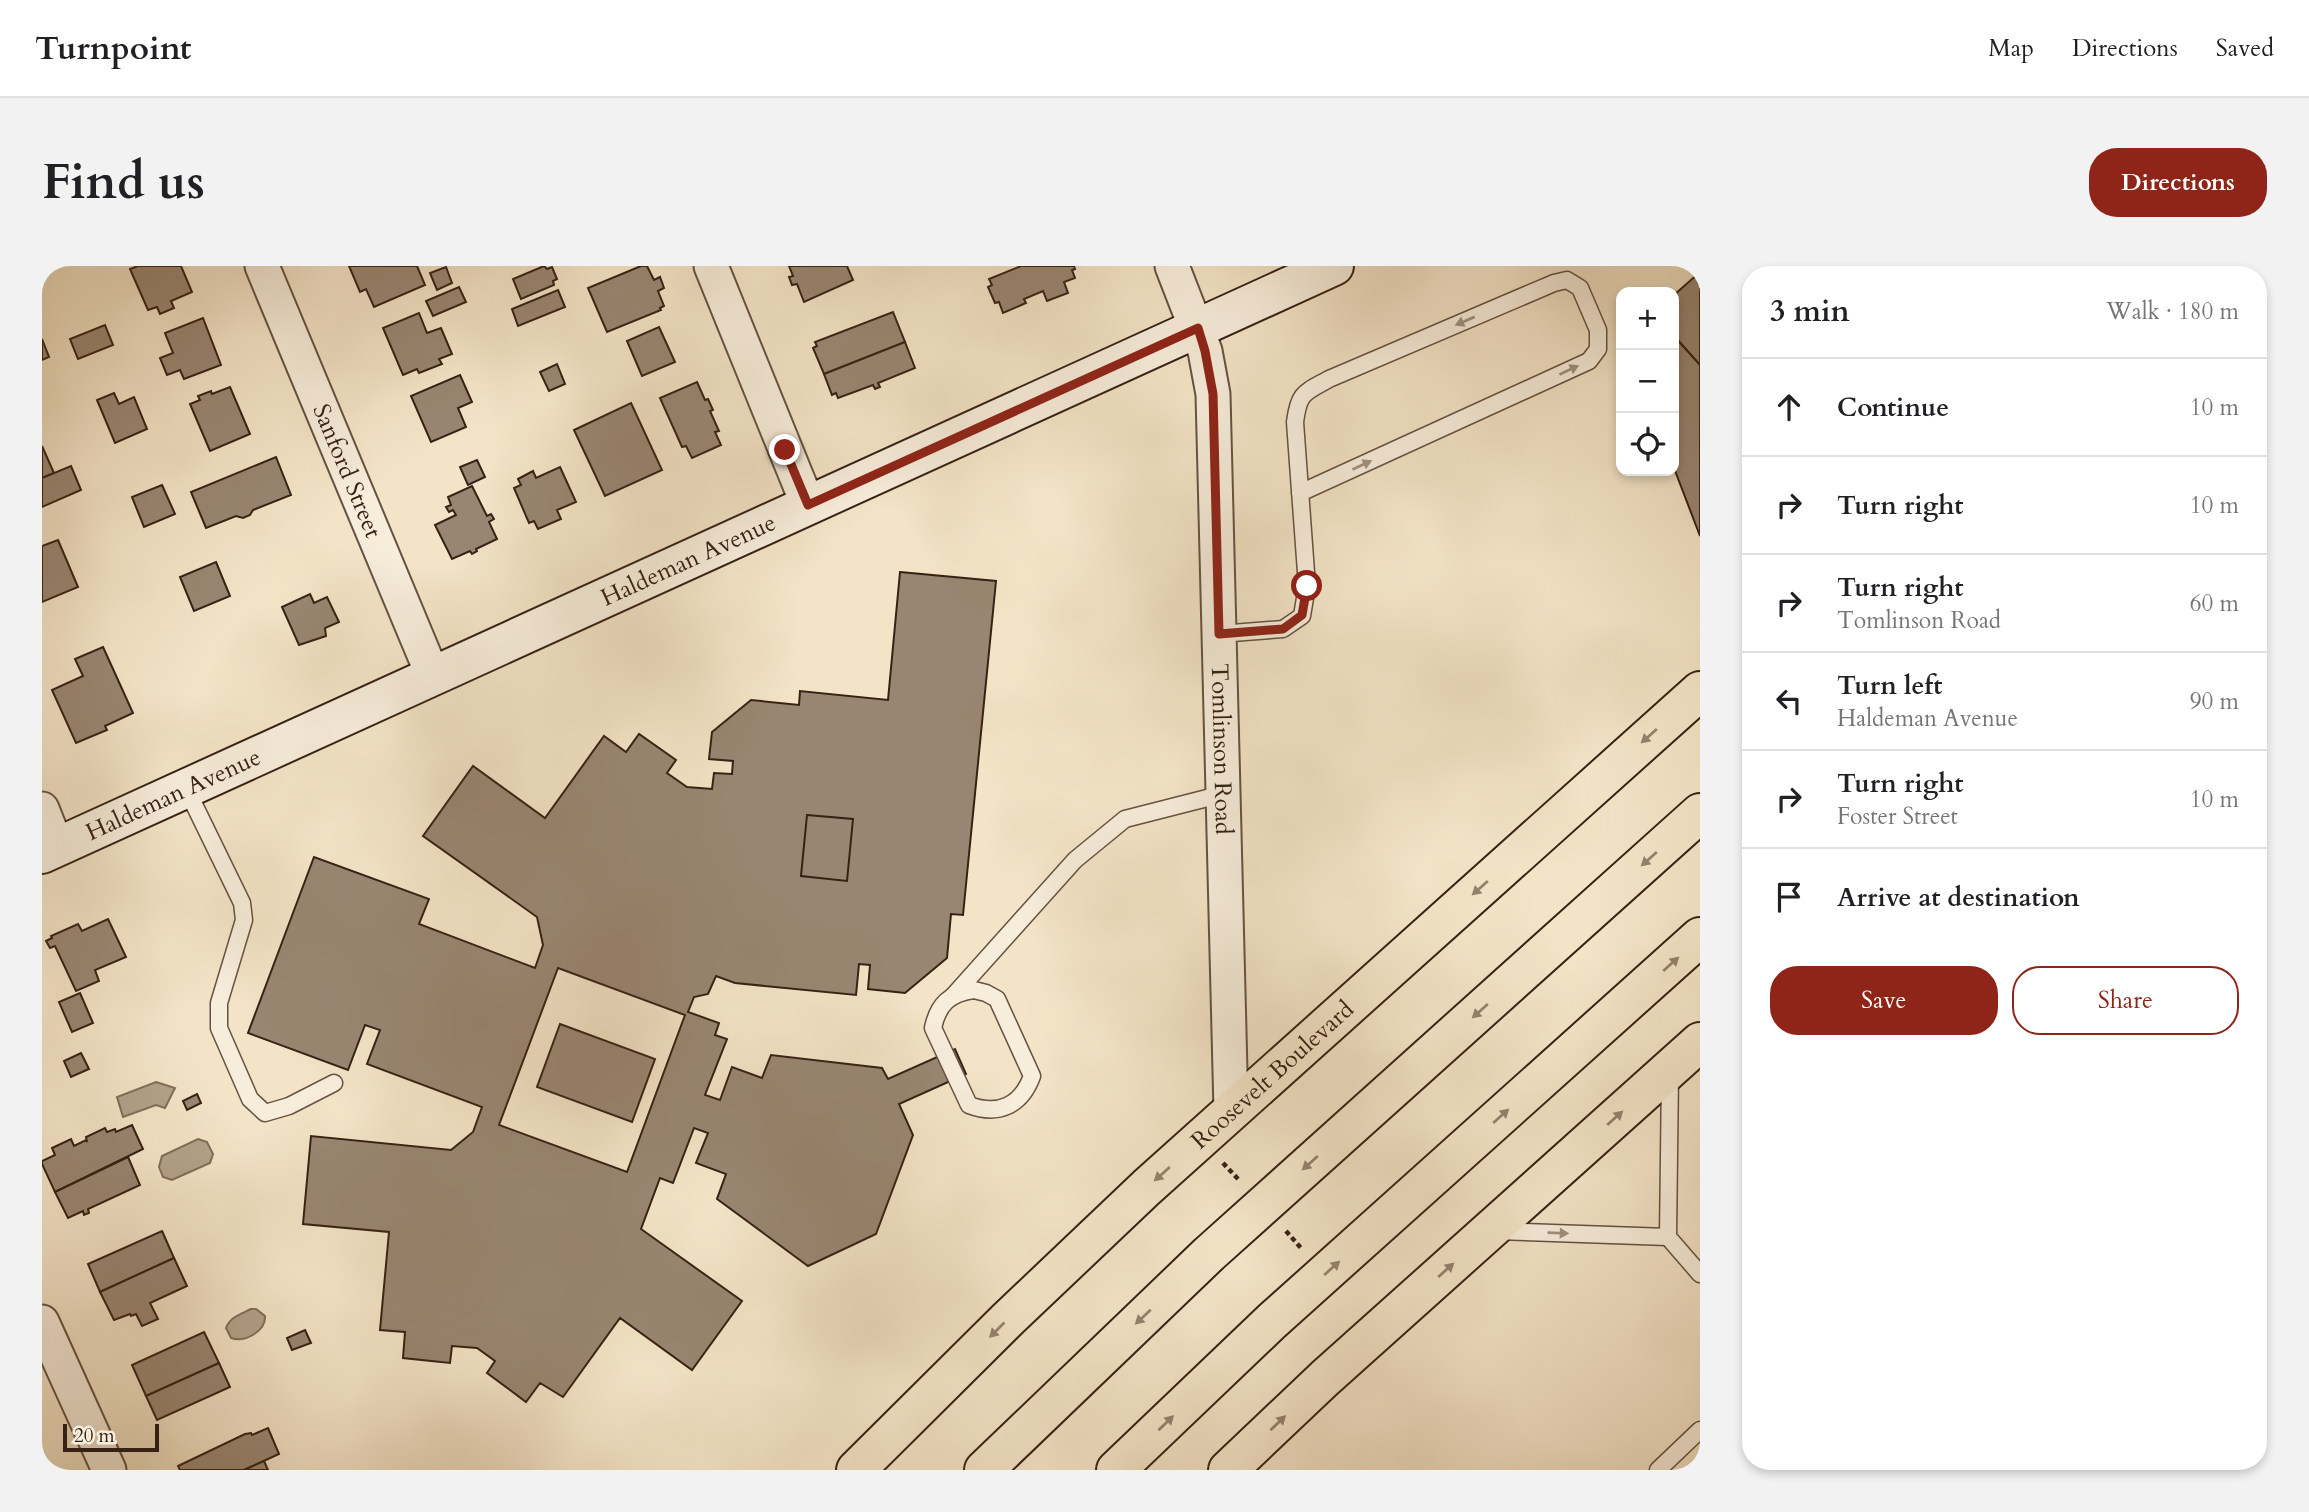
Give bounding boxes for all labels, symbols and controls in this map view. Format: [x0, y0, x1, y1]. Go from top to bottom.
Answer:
text: Turnpoint [35, 26, 191, 71]
text: Map [1988, 32, 2034, 65]
text: Directions [2072, 32, 2178, 65]
text: Saved [2216, 32, 2274, 65]
button: Directions [2089, 148, 2267, 217]
text: Find us [42, 149, 205, 216]
map controls [1616, 287, 1679, 476]
button: + [1616, 287, 1679, 350]
text: 3 min [1770, 291, 1850, 332]
text: Walk · 180 m [2106, 296, 2239, 327]
one-way arrow [1454, 316, 1475, 327]
button: − [1616, 350, 1679, 413]
one-way arrow [1559, 364, 1579, 376]
icon: ahead [1770, 388, 1808, 426]
text: Continue [1837, 390, 1949, 425]
text: 10 m [2190, 392, 2239, 423]
street label: Sanford Street [305, 399, 390, 543]
button: locate [1616, 413, 1679, 476]
route end [769, 434, 800, 465]
one-way arrow [1352, 459, 1372, 471]
icon: right [1770, 486, 1808, 524]
text: Turn right [1837, 488, 1964, 523]
text: 10 m [2190, 490, 2239, 521]
street label: Haldeman Avenue [595, 506, 781, 614]
route start [1291, 570, 1322, 601]
text: Turn right [1837, 570, 1964, 605]
icon: right [1770, 584, 1808, 622]
text: 60 m [2190, 588, 2239, 619]
text: Tomlinson Road [1837, 605, 2001, 636]
street label: Tomlinson Road [1203, 663, 1241, 835]
text: Turn left [1837, 668, 1942, 703]
icon: left [1770, 682, 1808, 720]
text: 90 m [2190, 686, 2239, 717]
text: Haldeman Avenue [1837, 703, 2018, 734]
one-way arrow [1641, 728, 1658, 744]
street label: Haldeman Avenue [80, 740, 266, 848]
text: Turn right [1837, 766, 1964, 801]
icon: right [1770, 780, 1808, 818]
text: 10 m [2190, 784, 2239, 815]
text: Foster Street [1837, 801, 1958, 832]
one-way arrow [1640, 851, 1658, 867]
icon: arrive [1770, 878, 1808, 916]
one-way arrow [1472, 880, 1489, 896]
text: Arrive at destination [1837, 880, 2080, 915]
one-way arrow [1662, 957, 1679, 972]
button: Save [1770, 966, 1998, 1035]
button: Share [2012, 966, 2239, 1035]
street label: Roosevelt Boulevard [1184, 993, 1361, 1157]
one-way arrow [1472, 1002, 1489, 1018]
one-way arrow [1492, 1108, 1509, 1124]
one-way arrow [1606, 1110, 1624, 1126]
one-way arrow [1302, 1154, 1319, 1170]
one-way arrow [1154, 1165, 1171, 1181]
one-way arrow [1547, 1228, 1569, 1239]
one-way arrow [1323, 1260, 1340, 1276]
one-way arrow [1437, 1262, 1455, 1278]
one-way arrow [1135, 1308, 1152, 1324]
one-way arrow [989, 1322, 1005, 1338]
one-way arrow [1157, 1414, 1174, 1431]
one-way arrow [1269, 1415, 1286, 1431]
scale bar [63, 1421, 159, 1453]
text: 20 m [74, 1423, 115, 1449]

